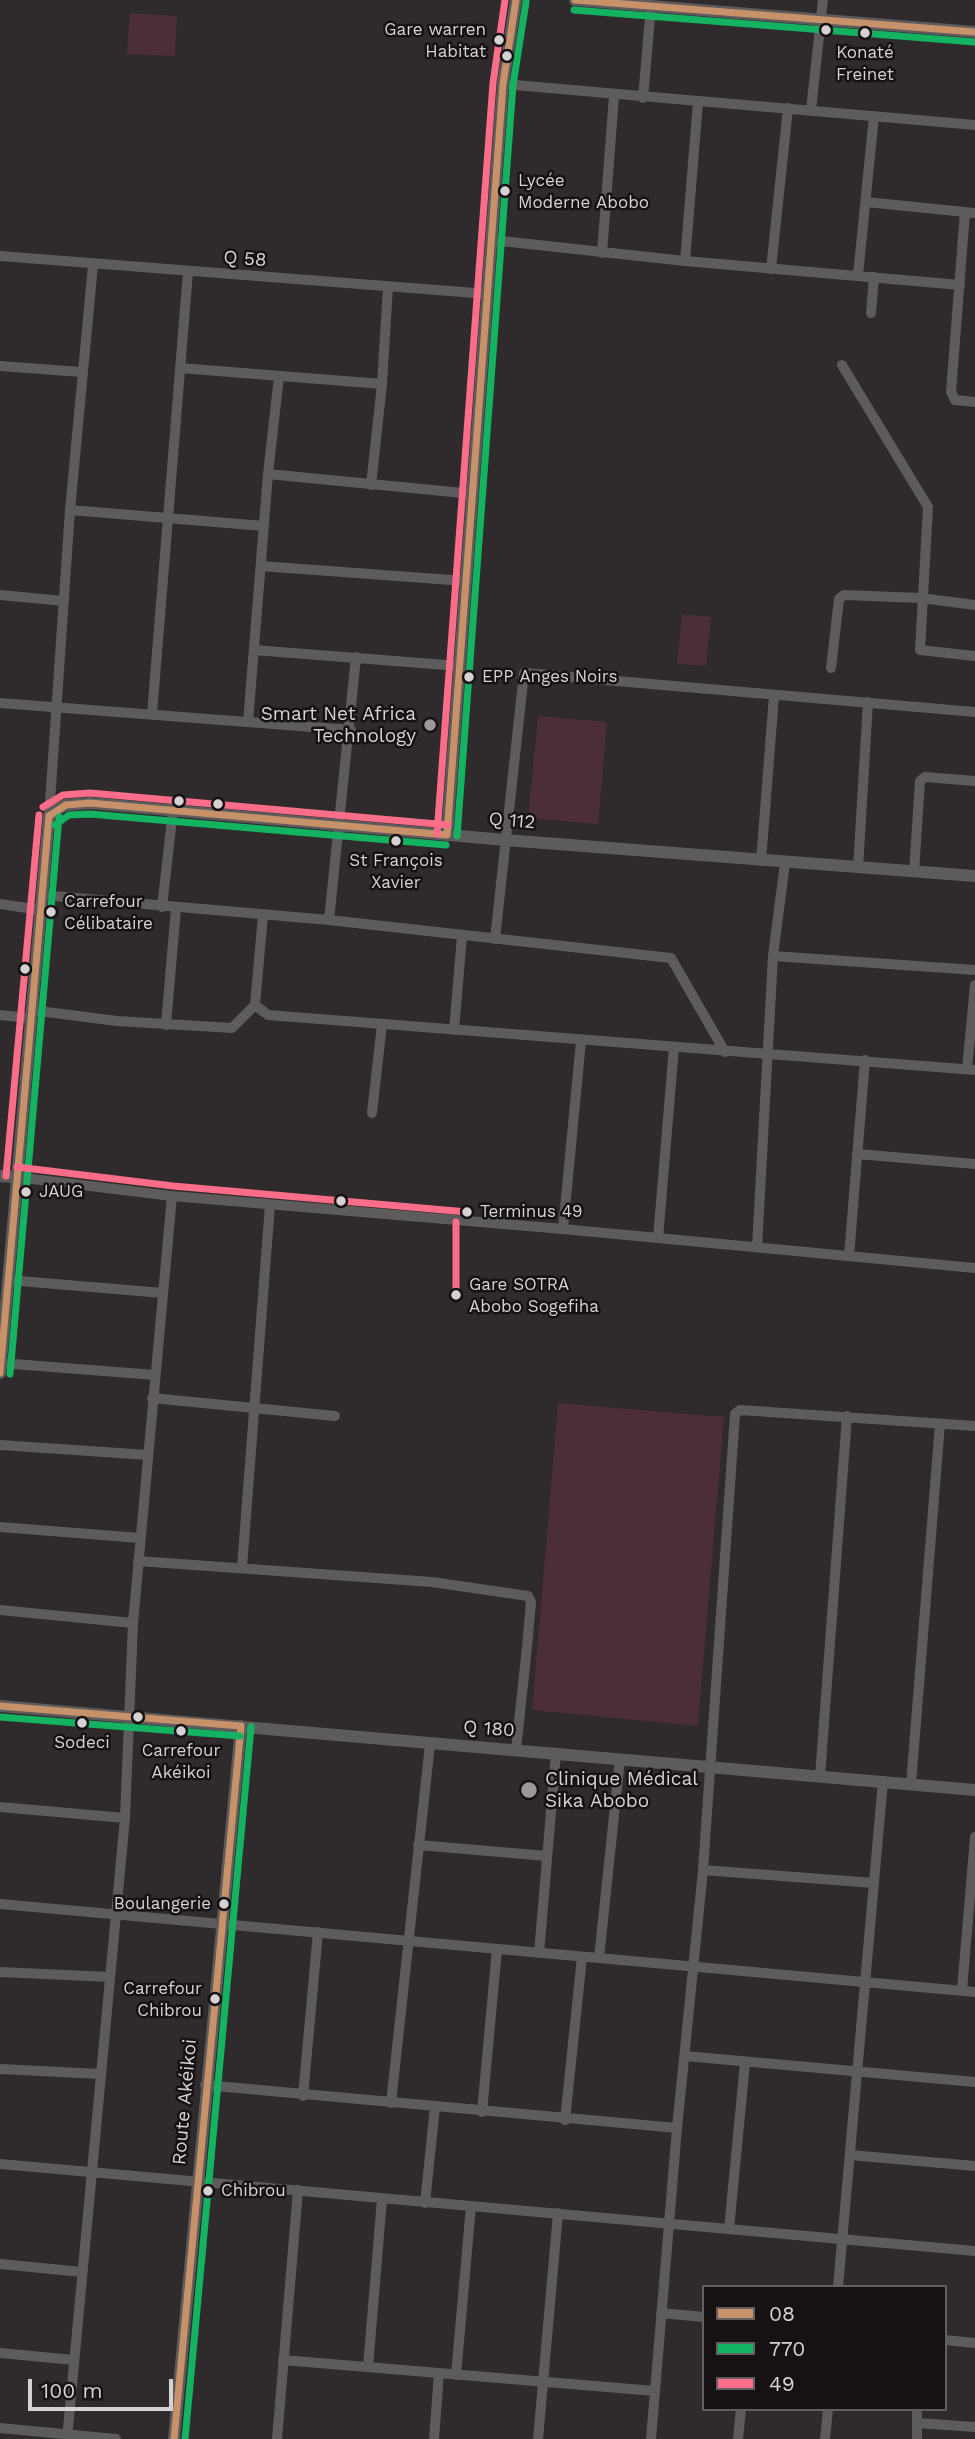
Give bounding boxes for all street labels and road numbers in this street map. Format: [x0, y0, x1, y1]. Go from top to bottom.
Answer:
street label: Q 58 [223, 246, 267, 272]
street label: Q 112 [488, 808, 536, 834]
street label: Q 180 [462, 1716, 516, 1742]
street label: Route Akéikoi [168, 2038, 202, 2166]

